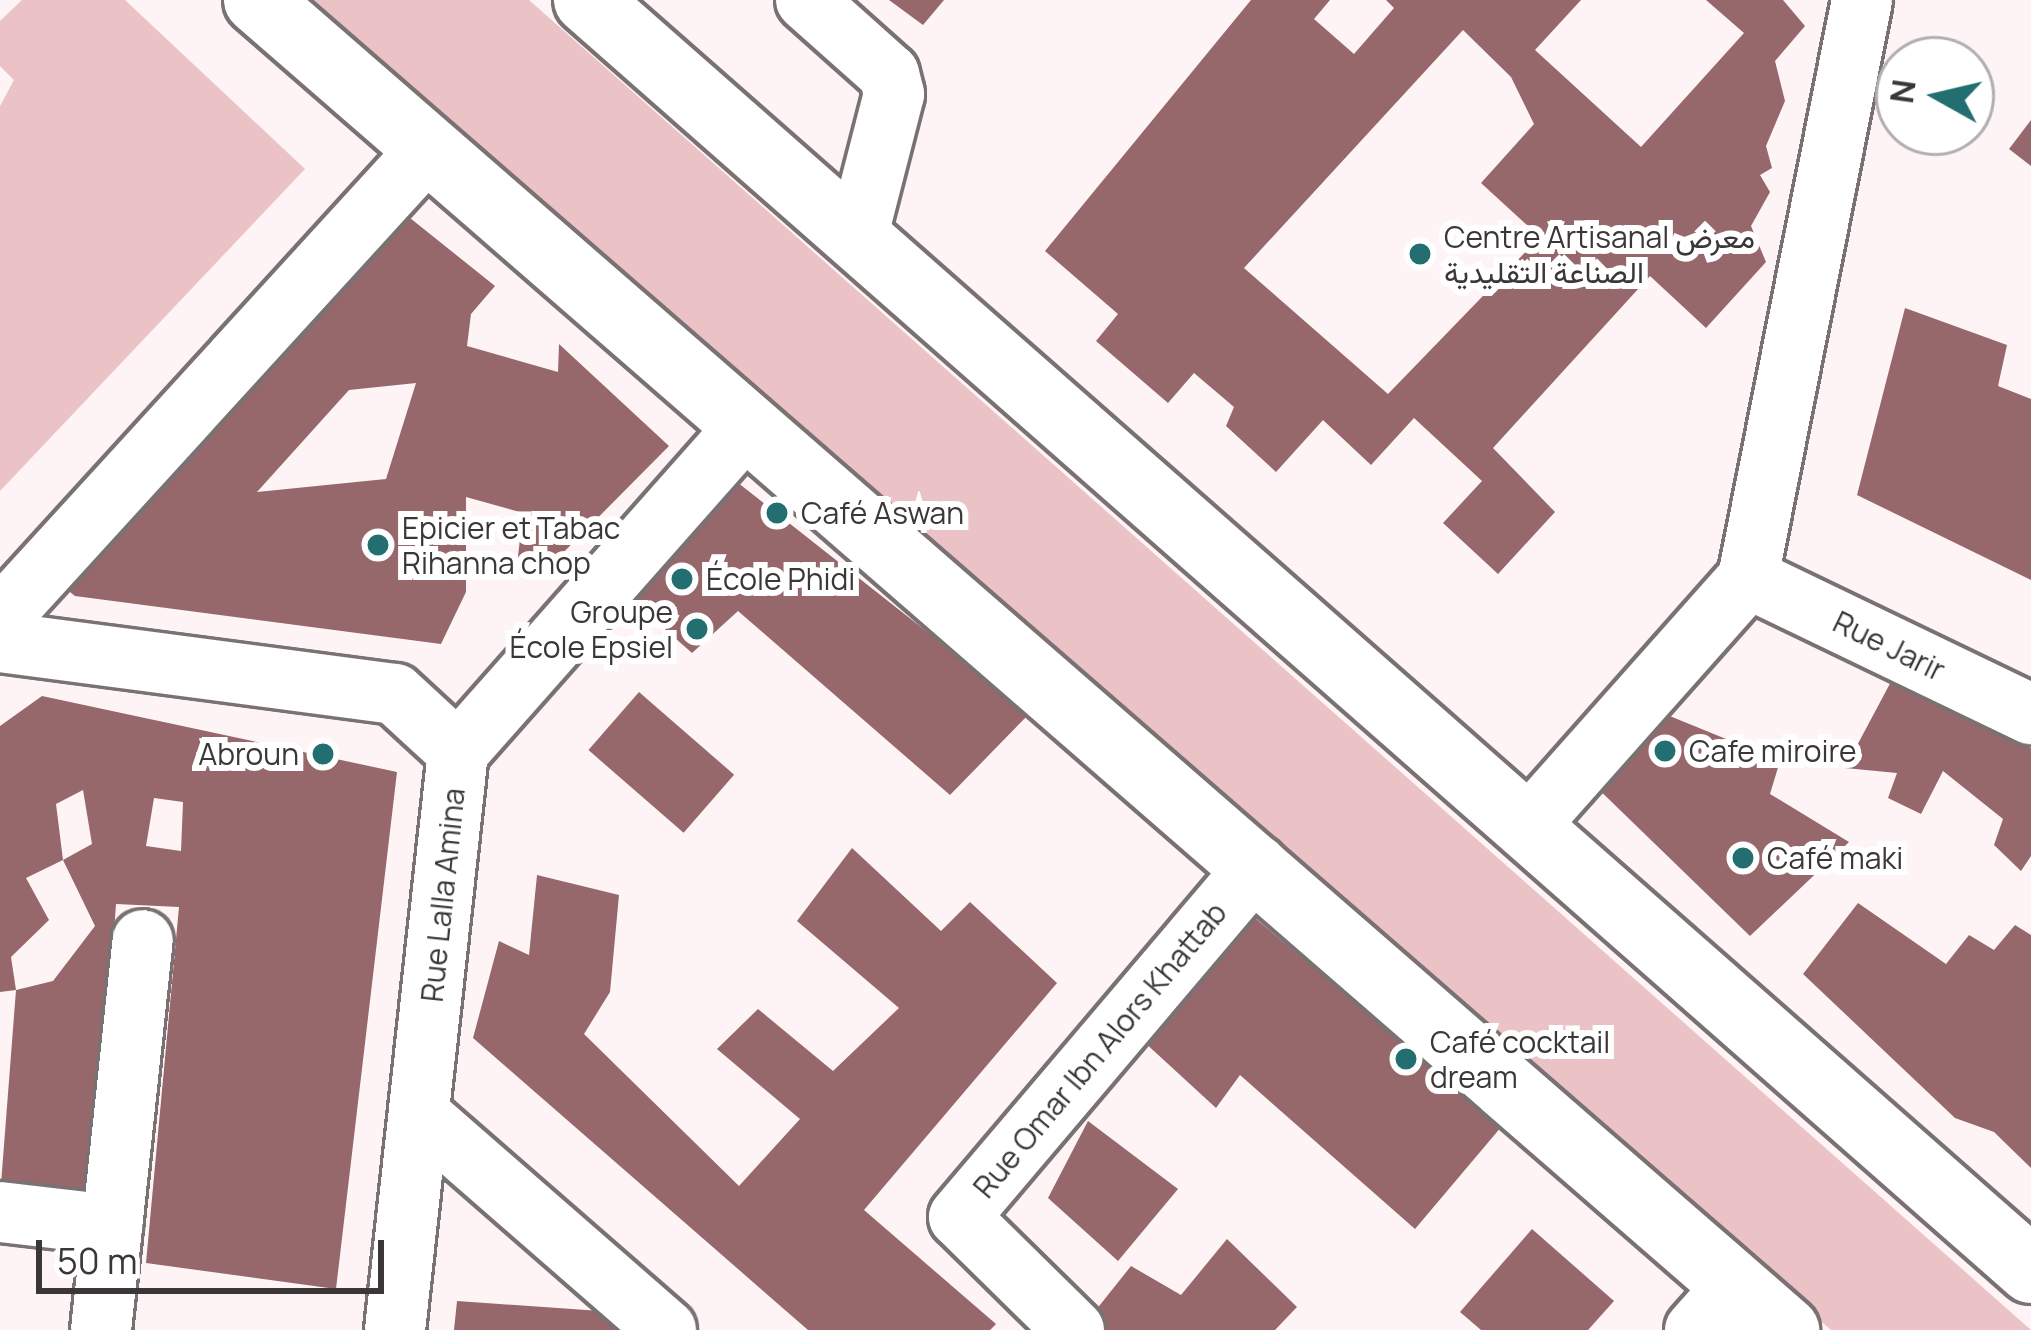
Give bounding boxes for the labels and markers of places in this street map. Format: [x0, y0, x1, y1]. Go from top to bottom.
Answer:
place label: Centre Artisanal معرض الصناعة التقليدية [1444, 219, 1755, 290]
marker: Centre Artisanal معرض الصناعة التقليدية [1407, 241, 1433, 267]
place label: Café Aswan [801, 495, 964, 531]
marker: Café Aswan [764, 500, 790, 526]
place label: Epicier et Tabac Rihanna chop [402, 510, 620, 580]
marker: Epicier et Tabac Rihanna chop [365, 532, 391, 558]
place label: École Phidi [706, 561, 855, 597]
marker: École Phidi [669, 566, 695, 592]
place label: Groupe École Epsiel [509, 594, 673, 664]
marker: Groupe École Epsiel [684, 616, 710, 642]
place label: Cafe miroire [1689, 733, 1856, 769]
place label: Abroun [198, 736, 299, 772]
marker: Cafe miroire [1652, 738, 1678, 764]
marker: Abroun [310, 741, 336, 767]
place label: Café maki [1767, 840, 1903, 876]
marker: Café maki [1730, 845, 1756, 871]
place label: Café cocktail dream [1430, 1024, 1610, 1094]
marker: Café cocktail dream [1393, 1046, 1419, 1072]

